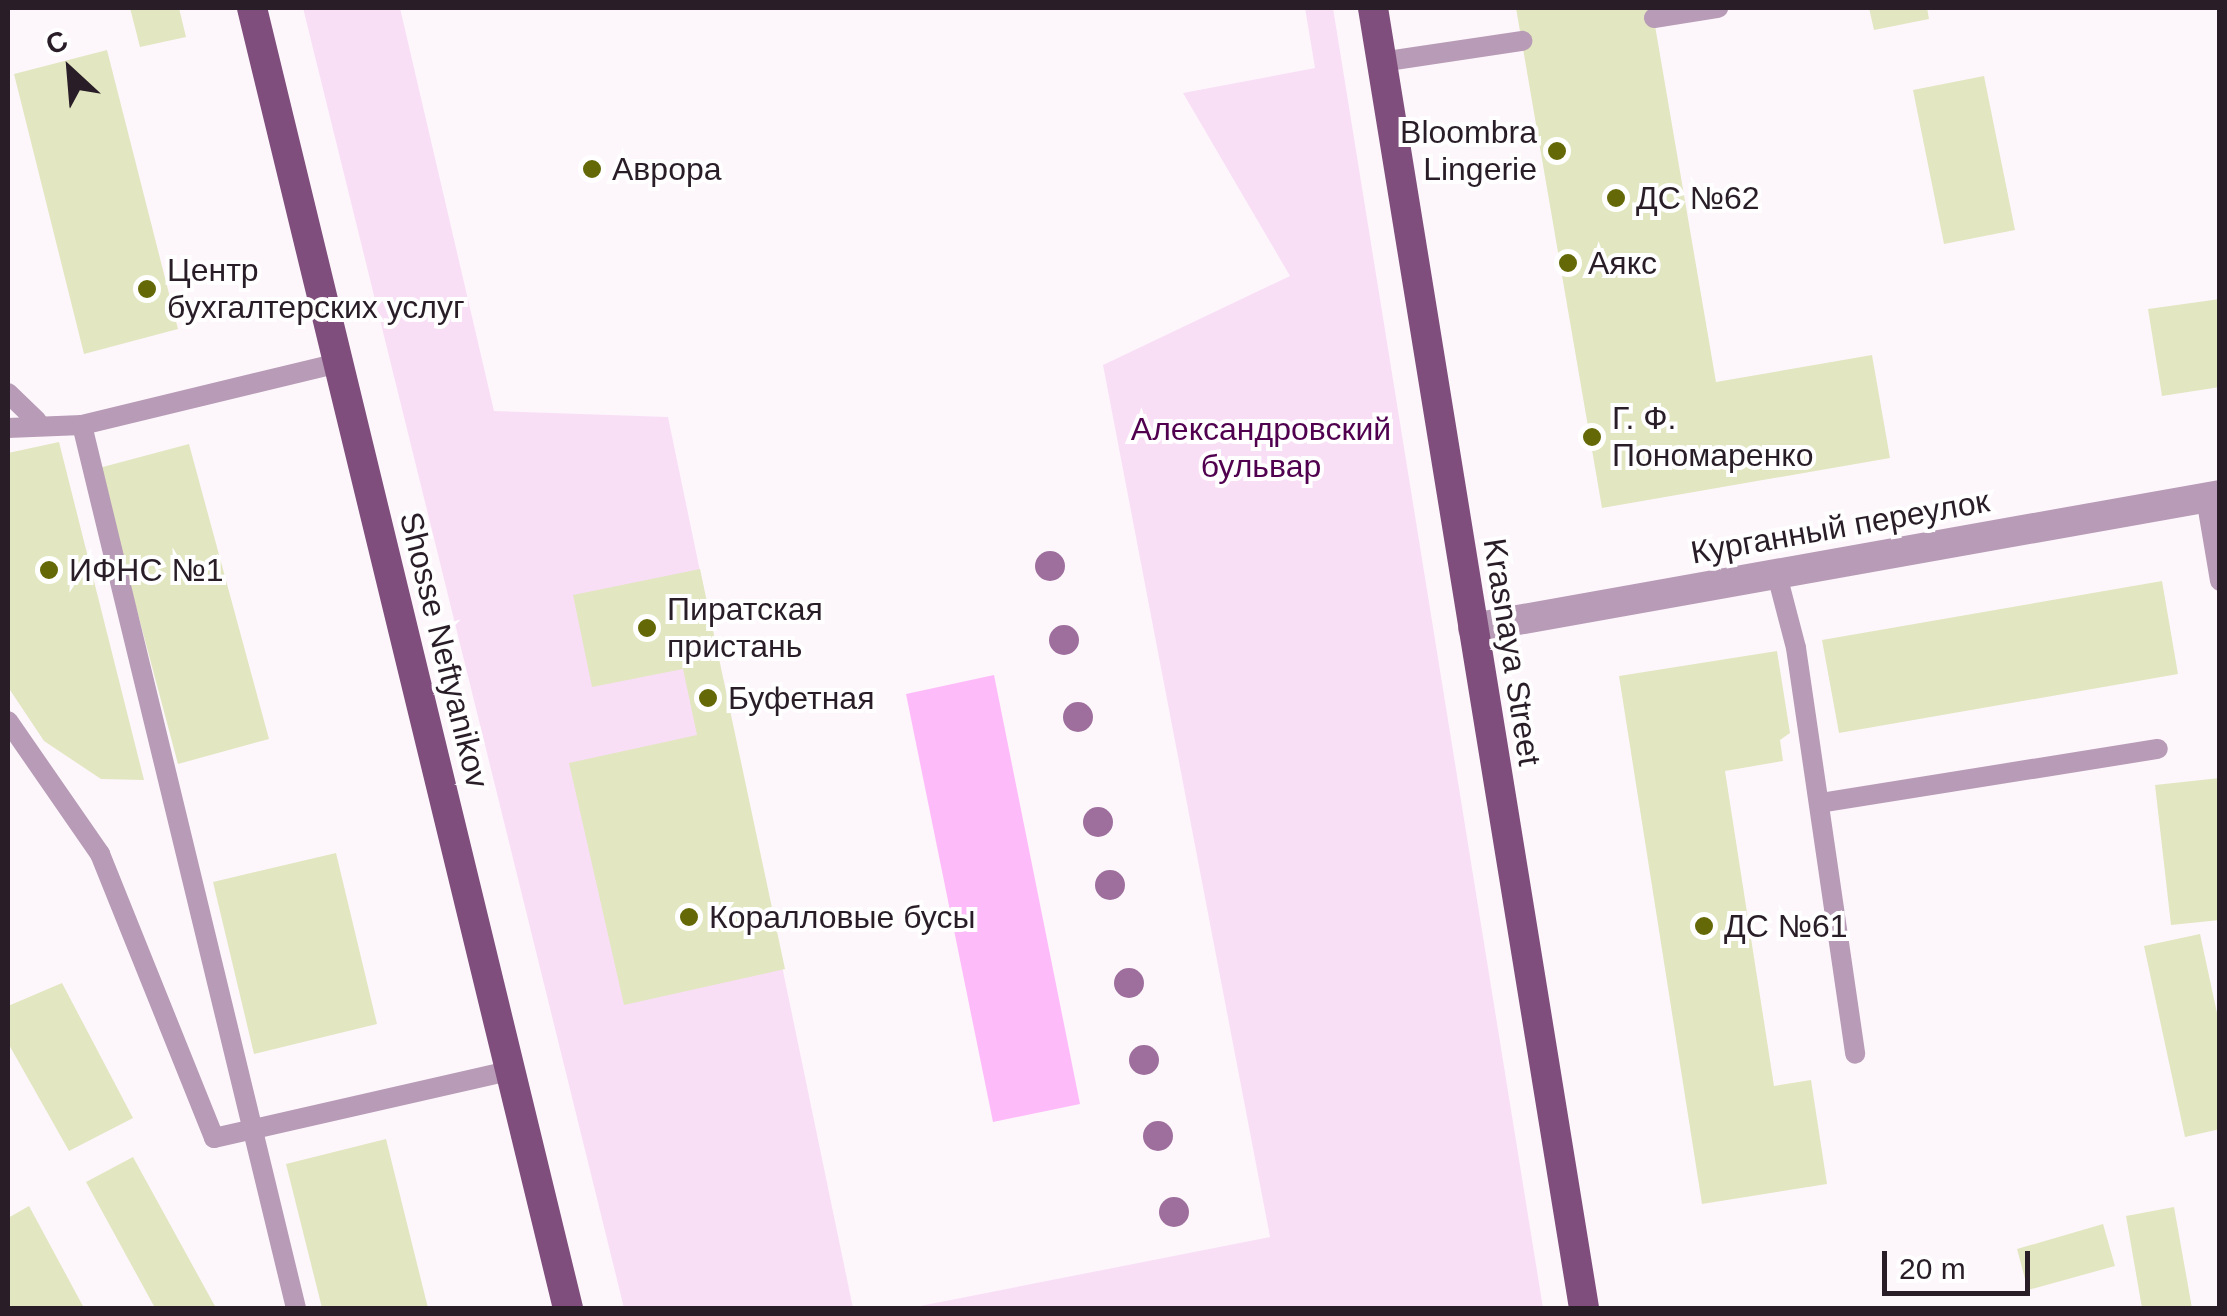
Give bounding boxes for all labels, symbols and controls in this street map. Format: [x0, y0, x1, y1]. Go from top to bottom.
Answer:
north arrow [20, 20, 120, 120]
text: С [41, 24, 73, 61]
place label: Bloombra Lingerie [1400, 114, 1537, 189]
marker: Bloombra Lingerie [1546, 140, 1568, 162]
place label: Аврора [612, 150, 722, 188]
marker: Аврора [581, 158, 603, 180]
place label: ДС №62 [1636, 179, 1760, 217]
marker: ДС №62 [1605, 187, 1627, 209]
place label: Аякс [1588, 244, 1657, 282]
place label: Центр бухгалтерских услуг [167, 252, 465, 327]
marker: Аякс [1557, 252, 1579, 274]
marker: Центр бухгалтерских услуг [136, 278, 158, 300]
place label: Г. Ф. Пономаренко [1612, 400, 1813, 475]
park label: Александровский бульвар [1131, 411, 1391, 486]
marker: Г. Ф. Пономаренко [1581, 426, 1603, 448]
street label: Курганный переулок [1688, 482, 1992, 572]
street label: Shosse Neftyanikov [391, 508, 497, 792]
street label: Krasnaya Street [1475, 536, 1549, 768]
place label: ИФНС №1 [69, 551, 224, 589]
marker: ИФНС №1 [38, 559, 60, 581]
place label: Пиратская пристань [667, 591, 823, 666]
marker: Пиратская пристань [636, 617, 658, 639]
place label: Буфетная [728, 679, 874, 717]
marker: Буфетная [697, 687, 719, 709]
place label: Коралловые бусы [709, 898, 975, 936]
marker: Коралловые бусы [678, 906, 700, 928]
place label: ДС №61 [1724, 907, 1848, 945]
marker: ДС №61 [1693, 915, 1715, 937]
scale bar [1887, 1231, 2034, 1293]
text: 20 m [1899, 1252, 1966, 1285]

